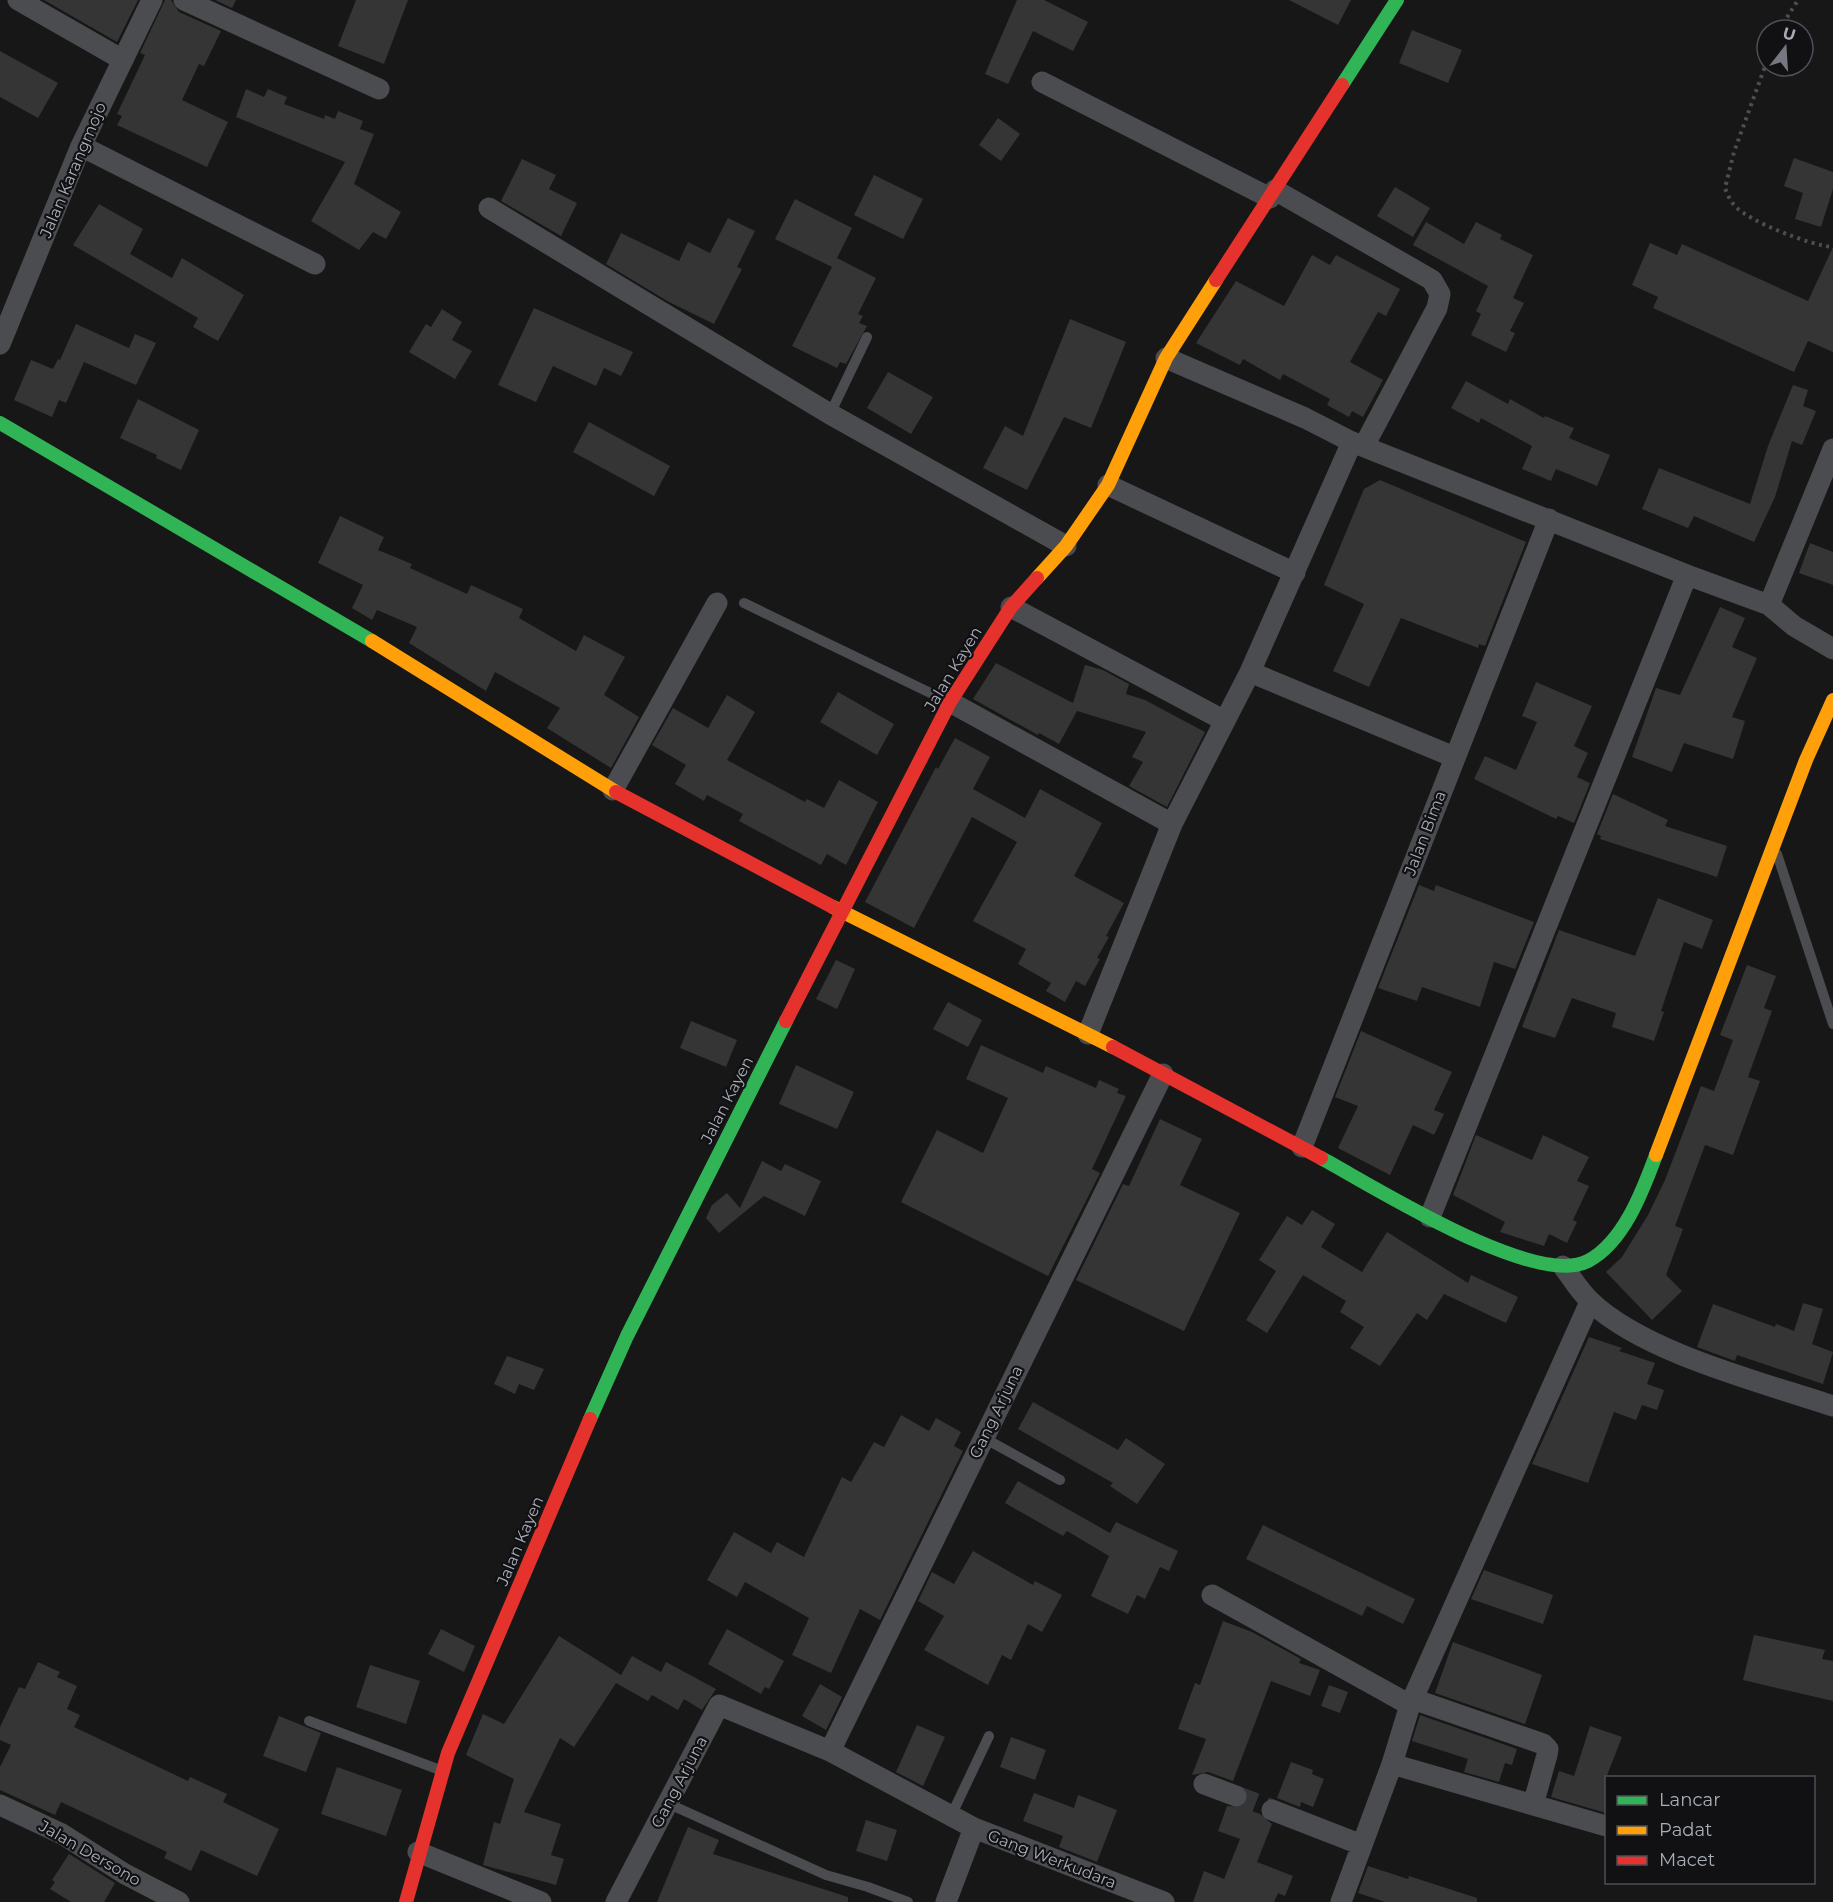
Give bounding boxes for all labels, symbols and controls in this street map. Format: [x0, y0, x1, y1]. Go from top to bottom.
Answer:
north arrow [1755, 18, 1815, 78]
text: U [1780, 23, 1798, 45]
street label: Jalan Karangmojo [36, 99, 110, 241]
street label: Jalan Kayen [920, 623, 986, 716]
street label: Jalan Bima [1400, 788, 1450, 879]
street label: Jalan Kayen [696, 1053, 757, 1148]
street label: Gang Arjuna [965, 1362, 1027, 1462]
street label: Jalan Kayen [492, 1493, 547, 1590]
street label: Gang Arjuna [647, 1733, 711, 1831]
legend [1605, 1776, 1815, 1884]
text: Lancar [1659, 1789, 1720, 1811]
street label: Jalan Dersono [35, 1816, 144, 1890]
text: Padat [1659, 1819, 1712, 1841]
street label: Gang Werkudara [985, 1826, 1119, 1892]
text: Macet [1659, 1849, 1715, 1871]

